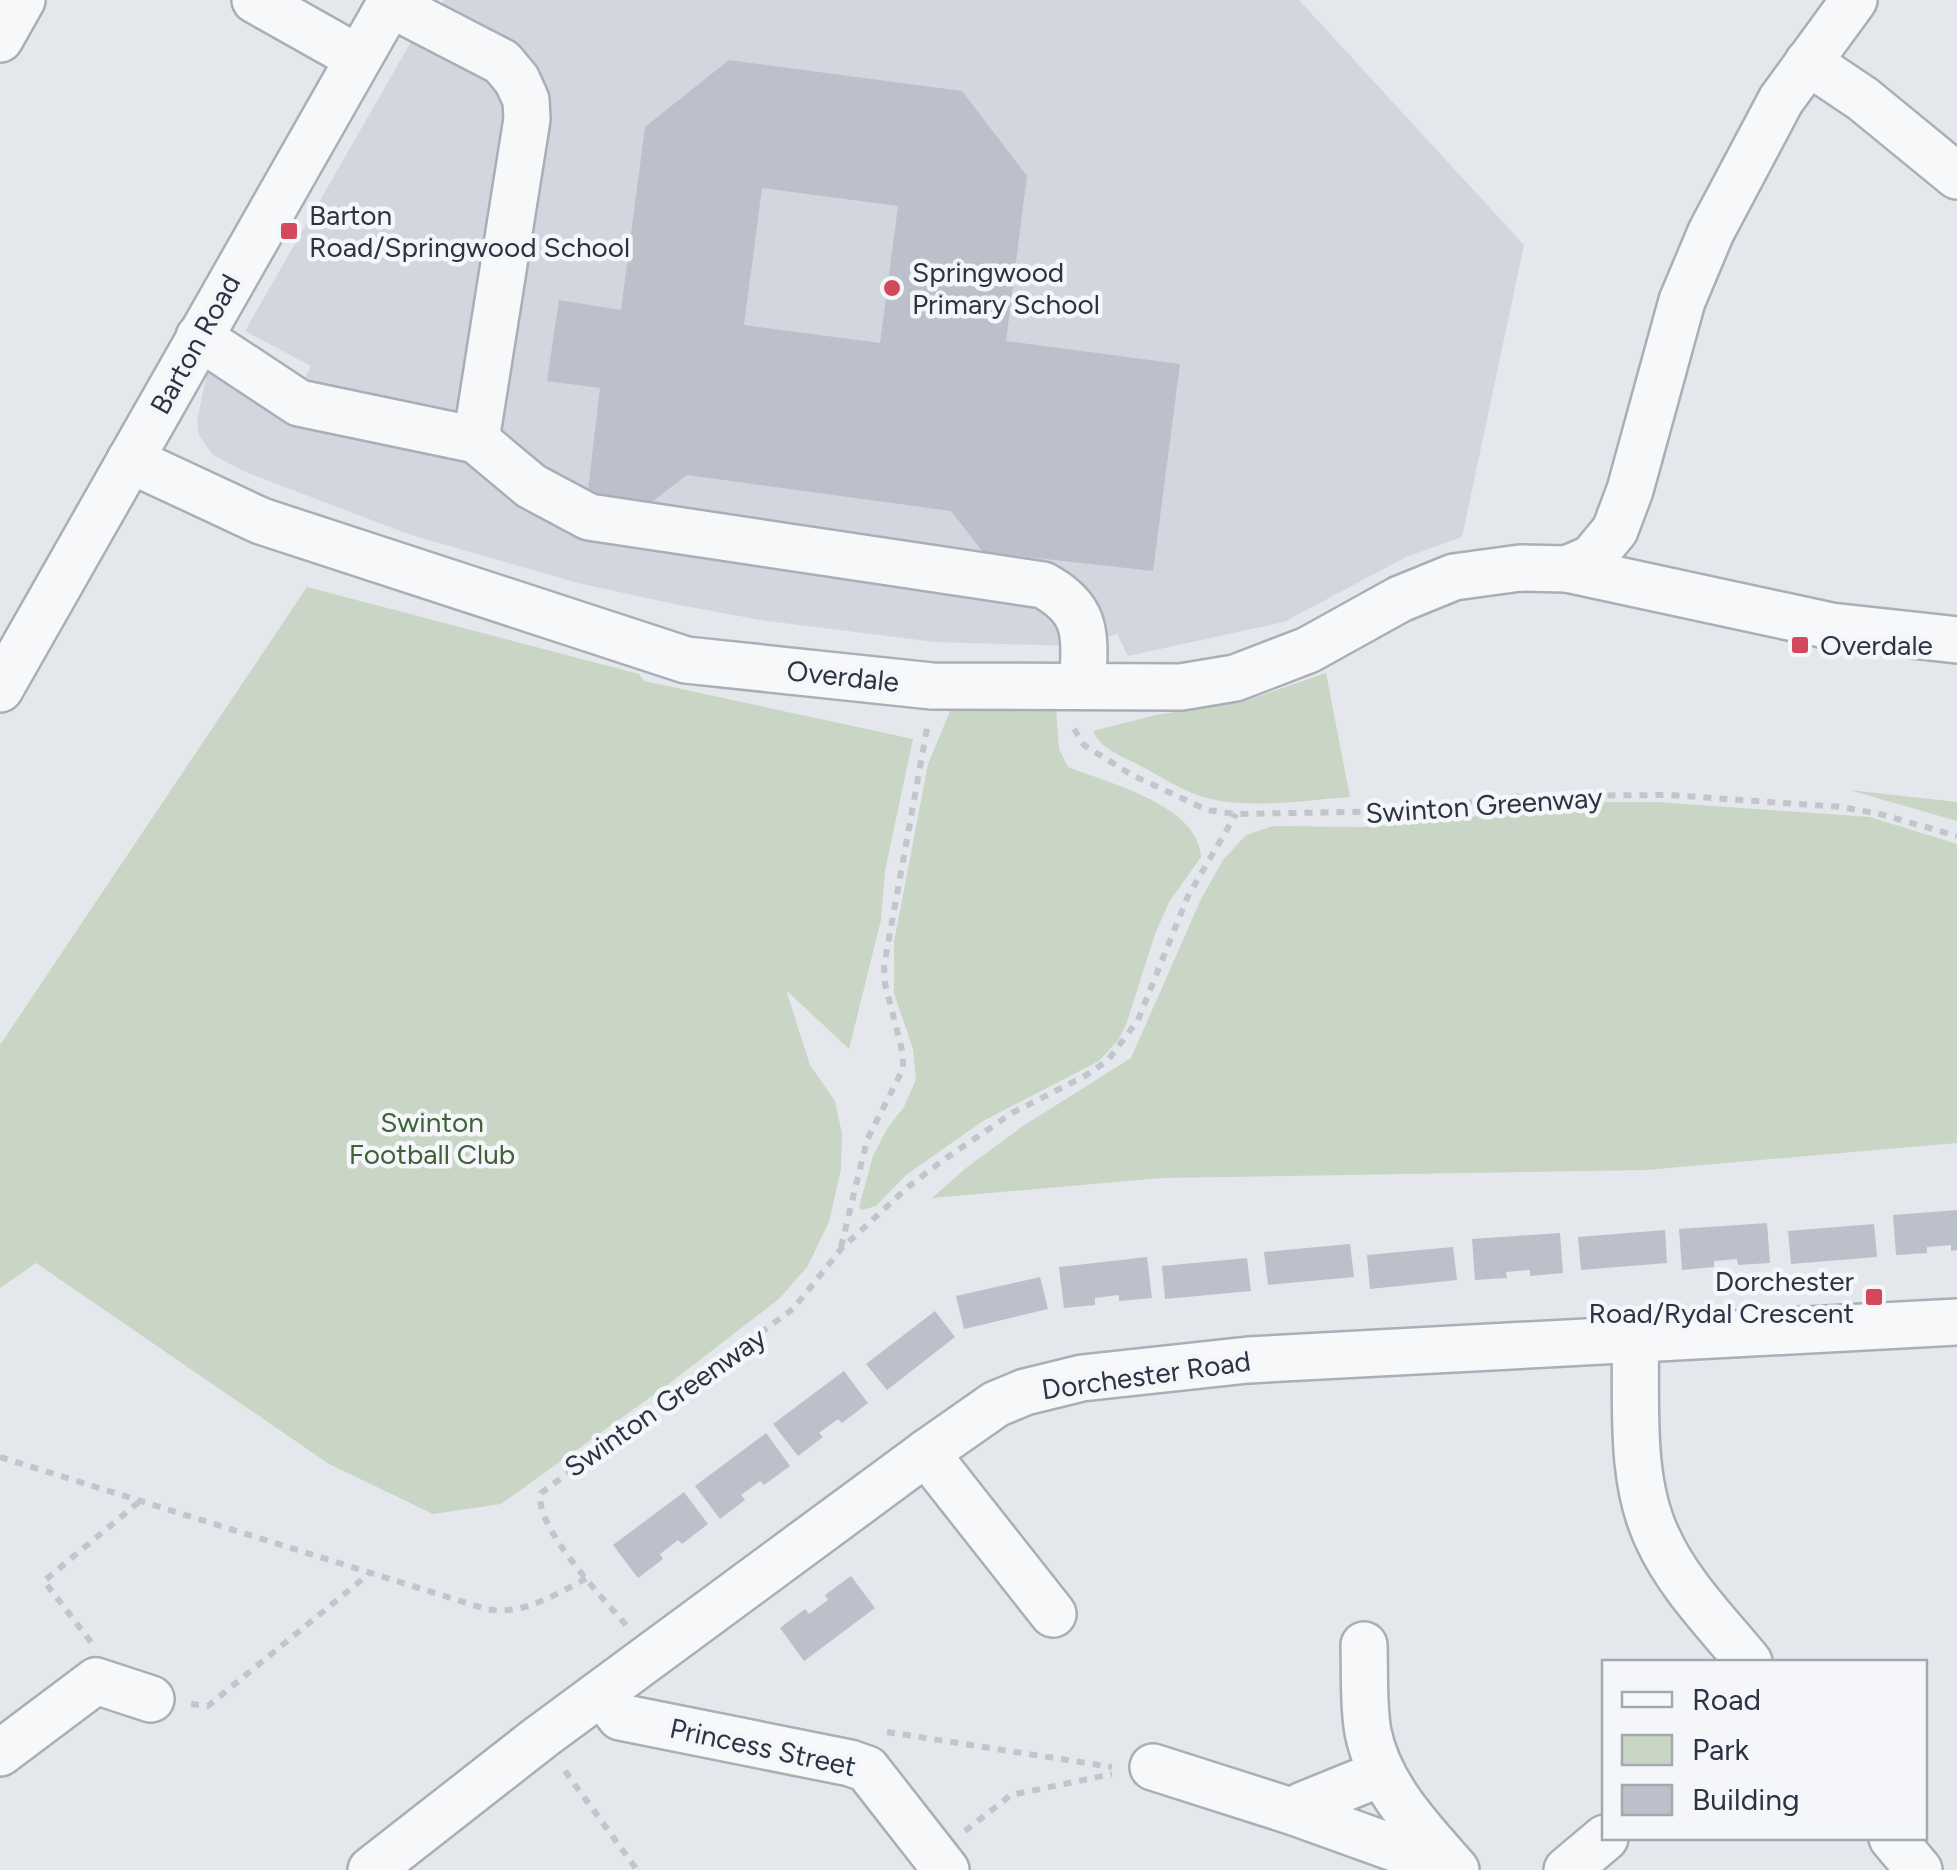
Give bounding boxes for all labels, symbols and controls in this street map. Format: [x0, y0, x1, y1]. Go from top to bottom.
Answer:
place label: Barton Road/Springwood School [309, 198, 630, 264]
marker: Barton Road/Springwood School [278, 220, 300, 242]
place label: Springwood Primary School [912, 255, 1100, 321]
street label: Barton Road [143, 268, 247, 420]
marker: Springwood Primary School [881, 277, 903, 299]
place label: Overdale [1820, 628, 1933, 662]
marker: Overdale [1789, 634, 1811, 656]
street label: Overdale [785, 653, 901, 699]
street label: Swinton Greenway [1364, 780, 1604, 830]
park label: Swinton Football Club [349, 1105, 515, 1171]
place label: Dorchester Road/Rydal Crescent [1588, 1264, 1855, 1330]
marker: Dorchester Road/Rydal Crescent [1863, 1286, 1885, 1308]
street label: Swinton Greenway [558, 1320, 772, 1484]
street label: Dorchester Road [1039, 1344, 1253, 1406]
legend [1602, 1660, 1927, 1840]
text: Road [1692, 1681, 1761, 1718]
street label: Princess Street [667, 1711, 859, 1783]
text: Park [1692, 1731, 1750, 1768]
text: Building [1692, 1781, 1800, 1818]

